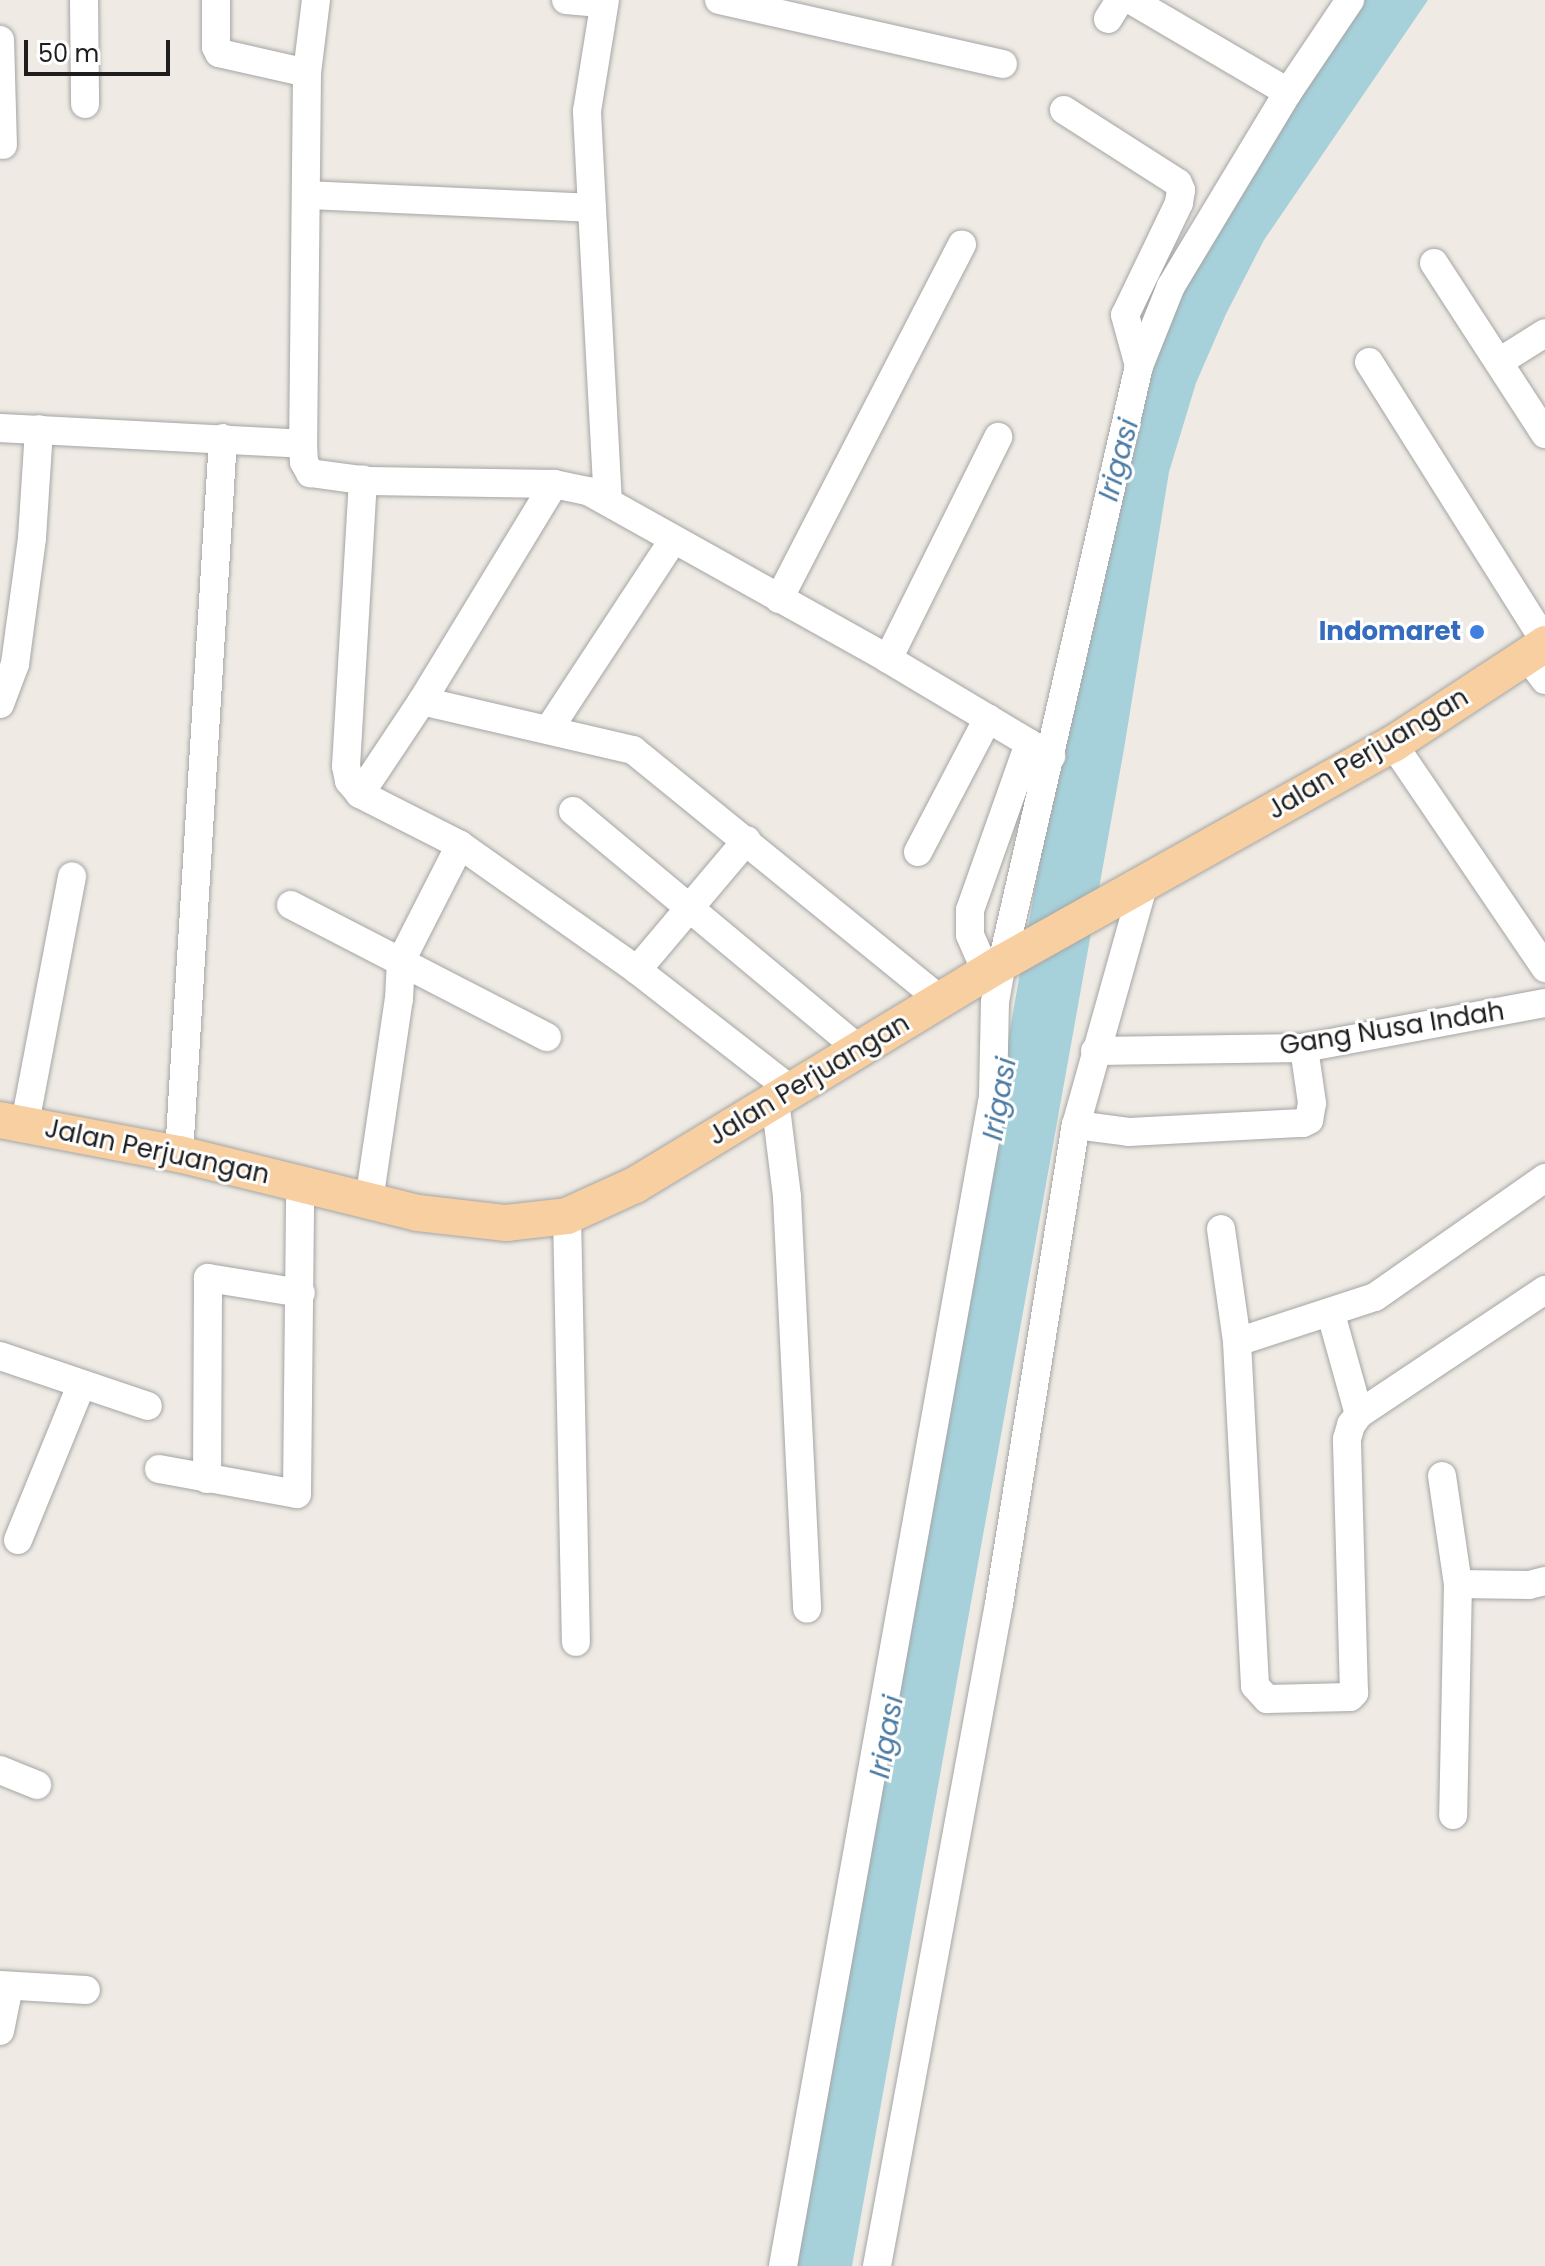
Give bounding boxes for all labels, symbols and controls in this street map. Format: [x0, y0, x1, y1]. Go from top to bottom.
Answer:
scale bar [28, 24, 174, 74]
text: 50 m [38, 37, 99, 70]
water label: Irigasi [1092, 415, 1146, 505]
place label: Indomaret [1319, 616, 1461, 648]
marker: Indomaret [1468, 623, 1486, 641]
street label: Jalan Perjuangan [1262, 682, 1474, 826]
street label: Gang Nusa Indah [1278, 996, 1506, 1062]
street label: Jalan Perjuangan [703, 1008, 915, 1152]
water label: Irigasi [976, 1055, 1024, 1143]
street label: Jalan Perjuangan [42, 1113, 272, 1191]
water label: Irigasi [863, 1693, 911, 1781]

